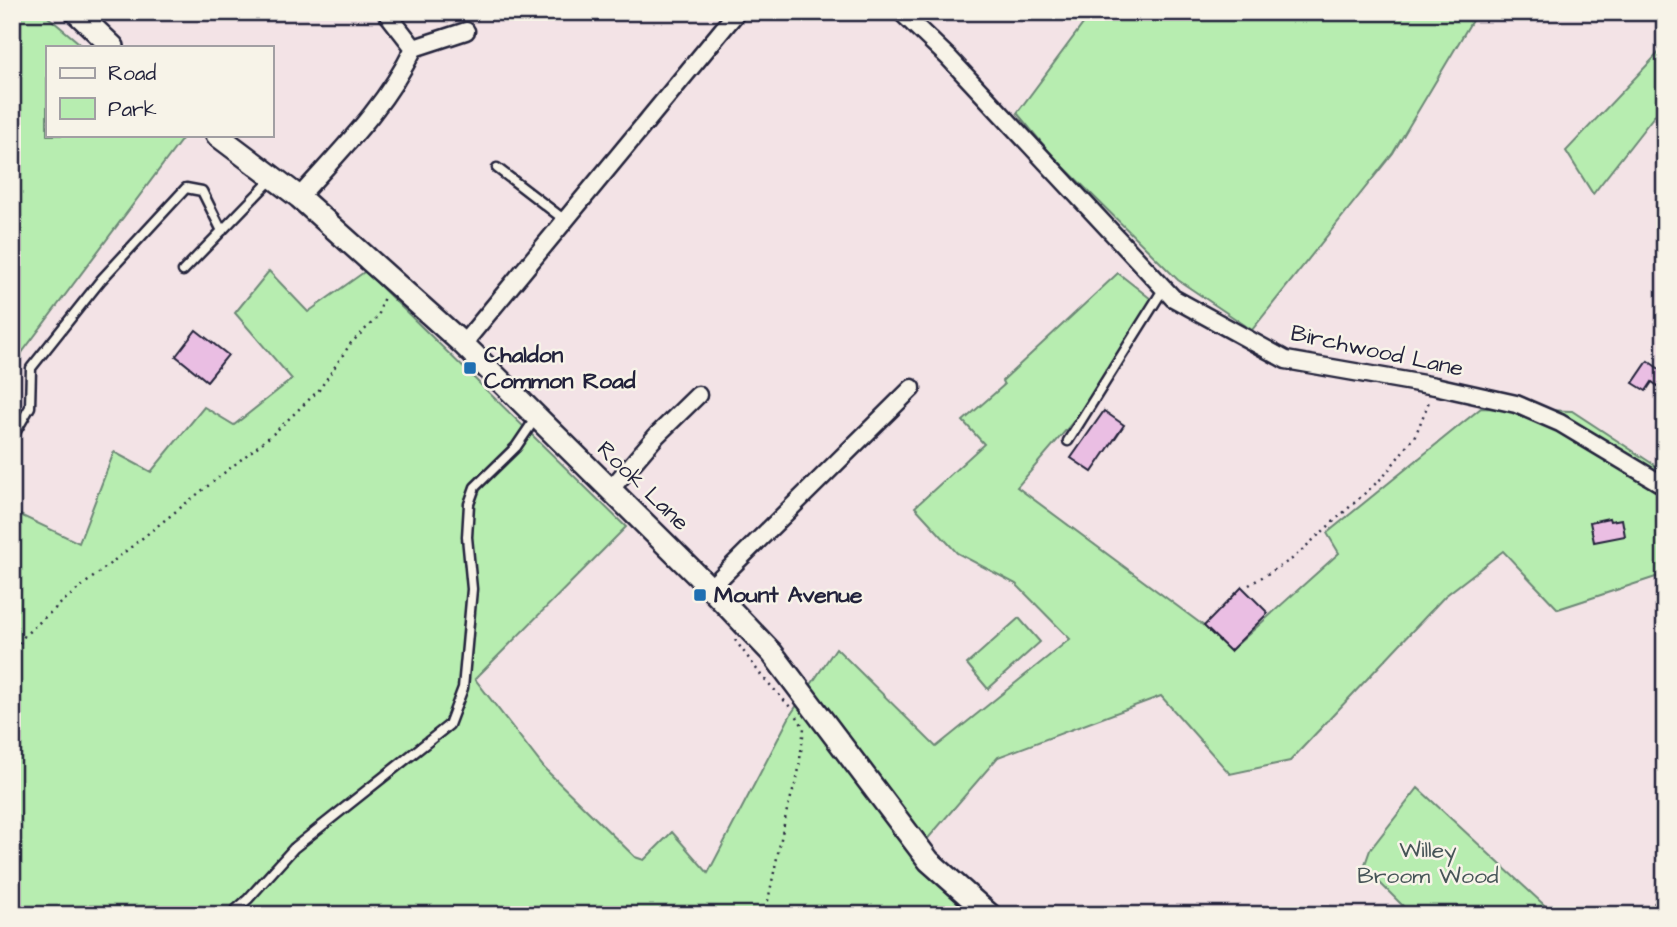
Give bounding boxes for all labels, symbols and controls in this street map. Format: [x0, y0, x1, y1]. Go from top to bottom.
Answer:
legend [46, 46, 273, 136]
text: Road [108, 59, 156, 88]
text: Park [108, 95, 157, 124]
street label: Birchwood Lane [1288, 317, 1466, 385]
place label: Chaldon Common Road [484, 339, 636, 397]
marker: Chaldon Common Road [462, 360, 478, 376]
street label: Rook Lane [590, 434, 696, 538]
place label: Mount Avenue [714, 579, 863, 611]
marker: Mount Avenue [692, 587, 708, 603]
park label: Willey Broom Wood [1357, 834, 1499, 892]

